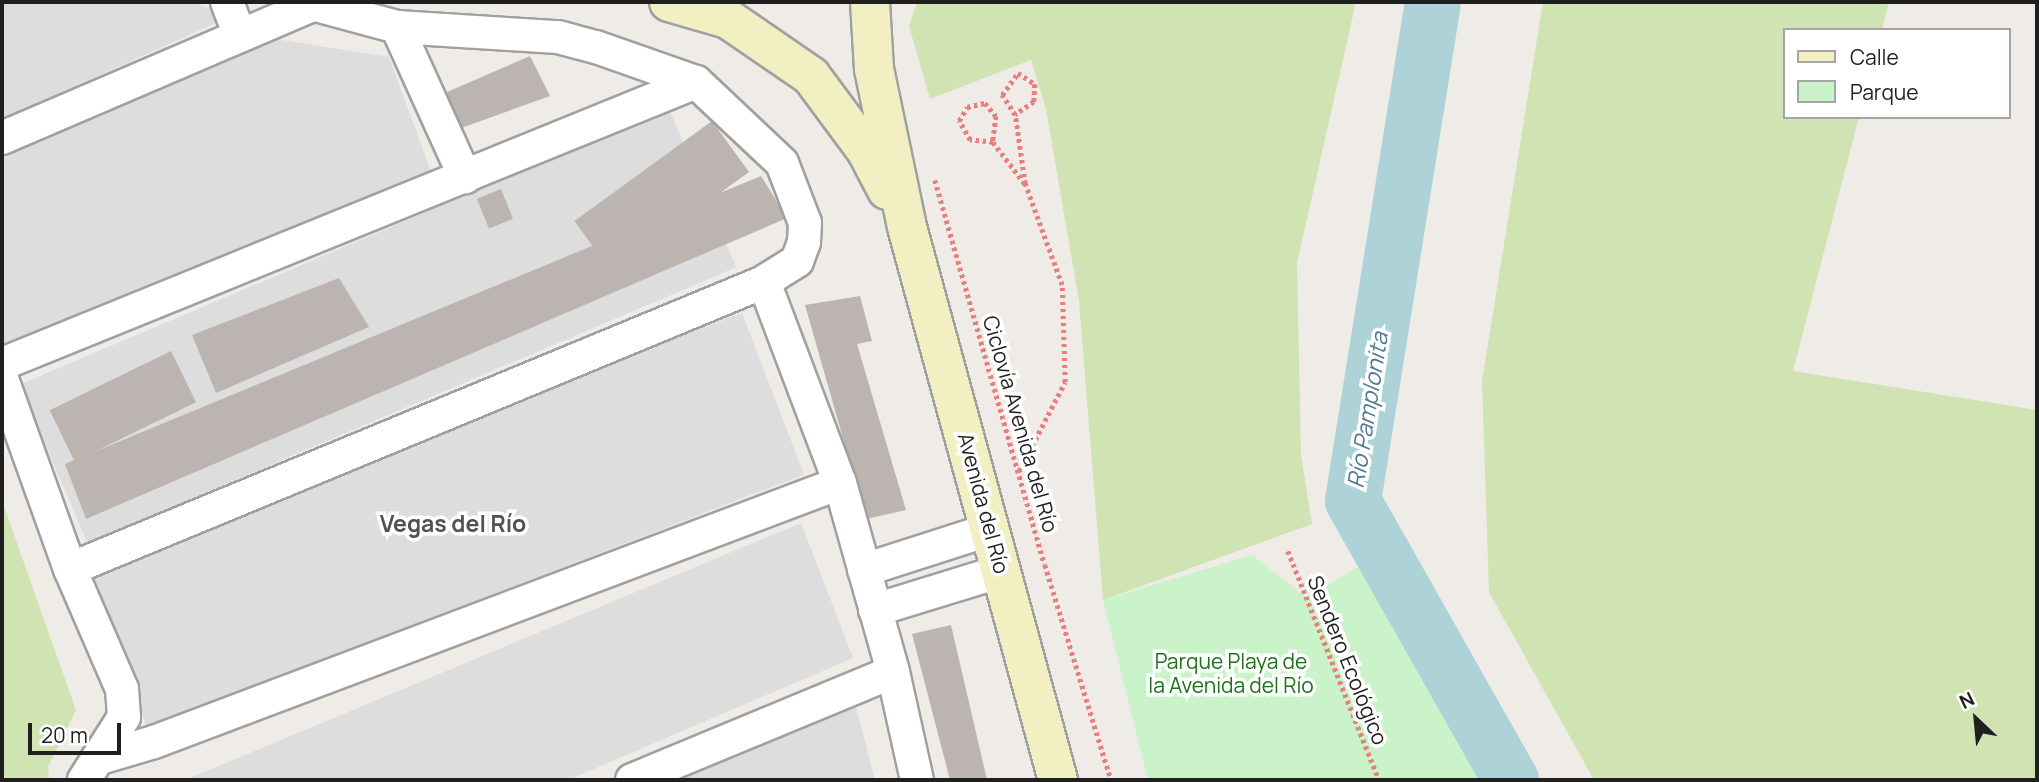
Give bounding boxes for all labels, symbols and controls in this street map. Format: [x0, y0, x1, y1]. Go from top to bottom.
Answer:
legend [1784, 28, 2011, 119]
text: Calle [1850, 43, 1899, 71]
text: Parque [1850, 78, 1919, 106]
street label: Ciclovía Avenida del Río [978, 313, 1064, 535]
water label: Río Pamplonita [1341, 330, 1393, 490]
street label: Avenida del Río [953, 430, 1015, 576]
district label: Vegas del Río [380, 509, 526, 537]
street label: Sendero Ecológico [1303, 572, 1393, 748]
park label: Parque Playa de la Avenida del Río [1148, 648, 1314, 698]
north arrow [1941, 684, 2011, 754]
text: N [1955, 685, 1979, 715]
scale bar [32, 708, 124, 752]
text: 20 m [41, 721, 88, 749]

